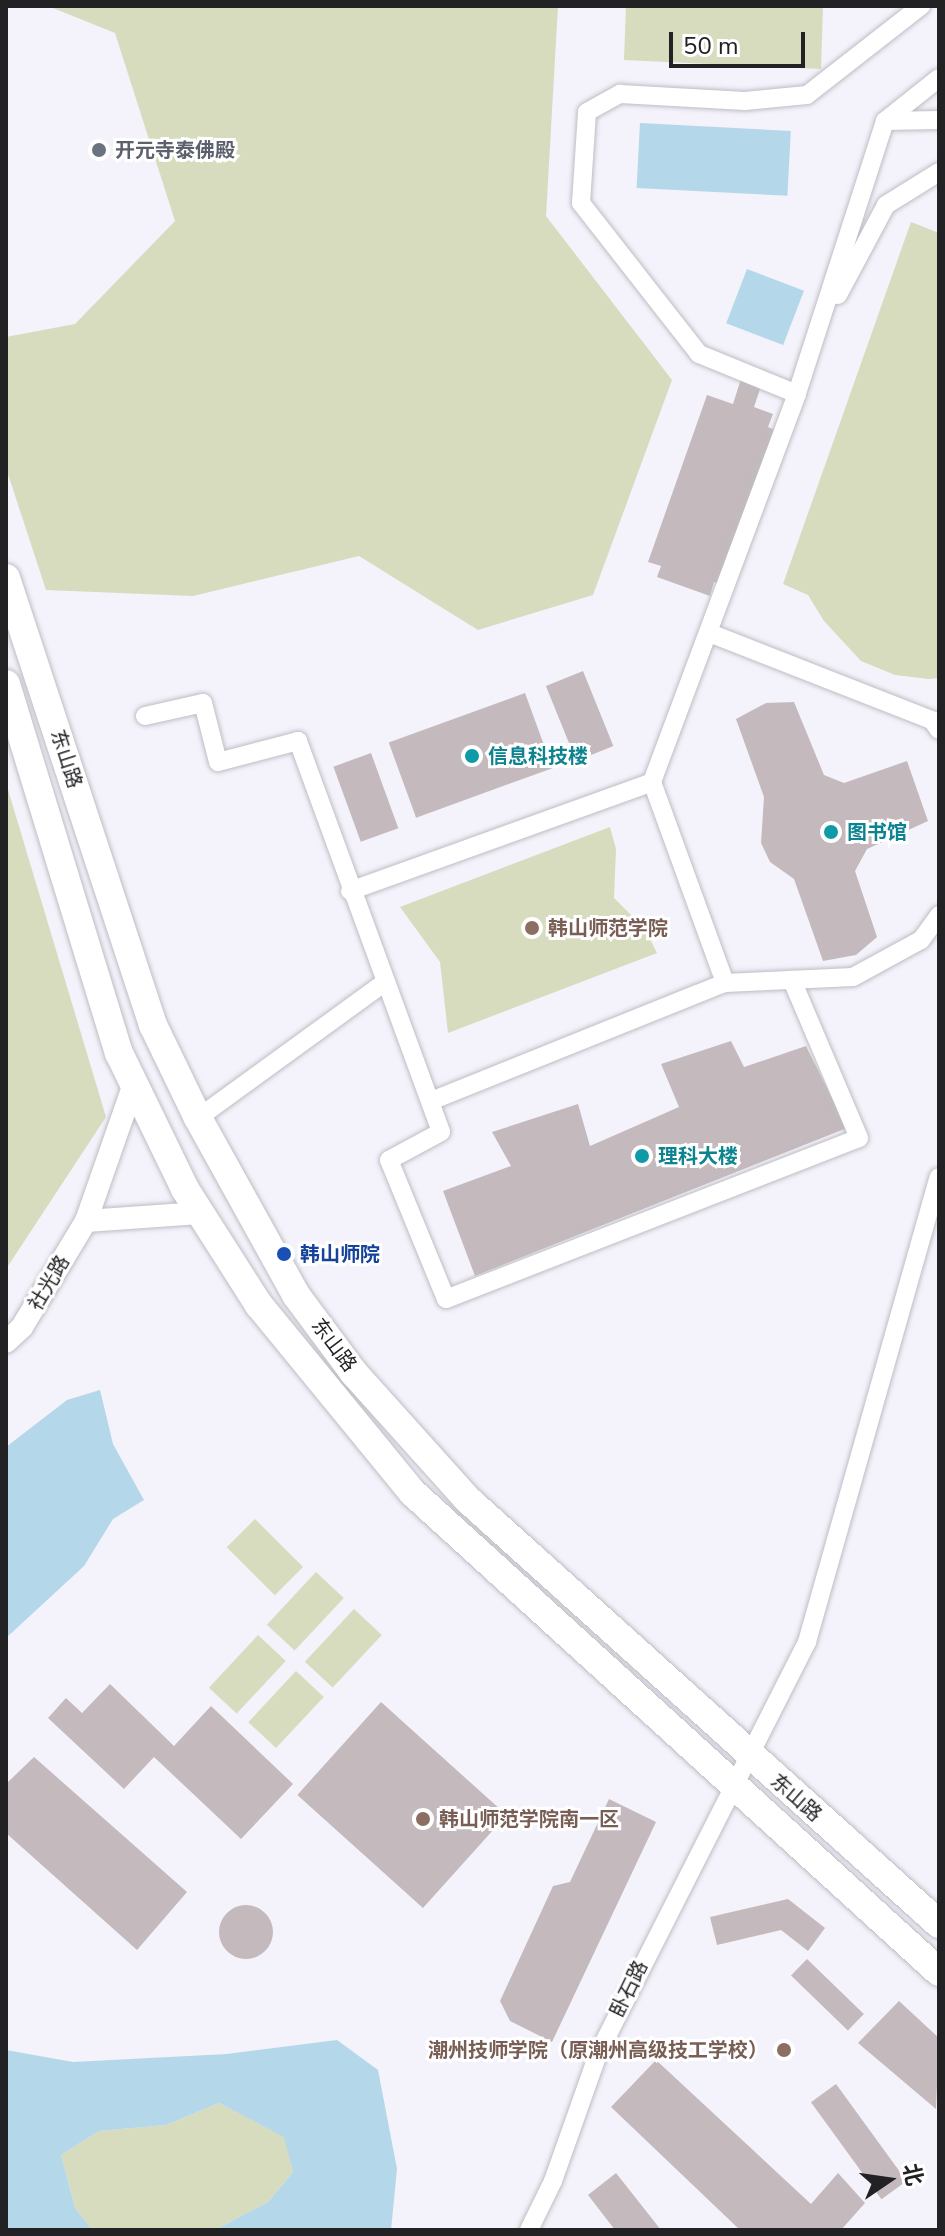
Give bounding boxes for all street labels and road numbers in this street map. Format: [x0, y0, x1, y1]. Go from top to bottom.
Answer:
street label: 东山路 [45, 727, 87, 791]
street label: 社光路 [23, 1251, 75, 1315]
street label: 东山路 [306, 1314, 362, 1376]
street label: 东山路 [765, 1769, 827, 1827]
street label: 卧石路 [605, 1957, 653, 2021]

